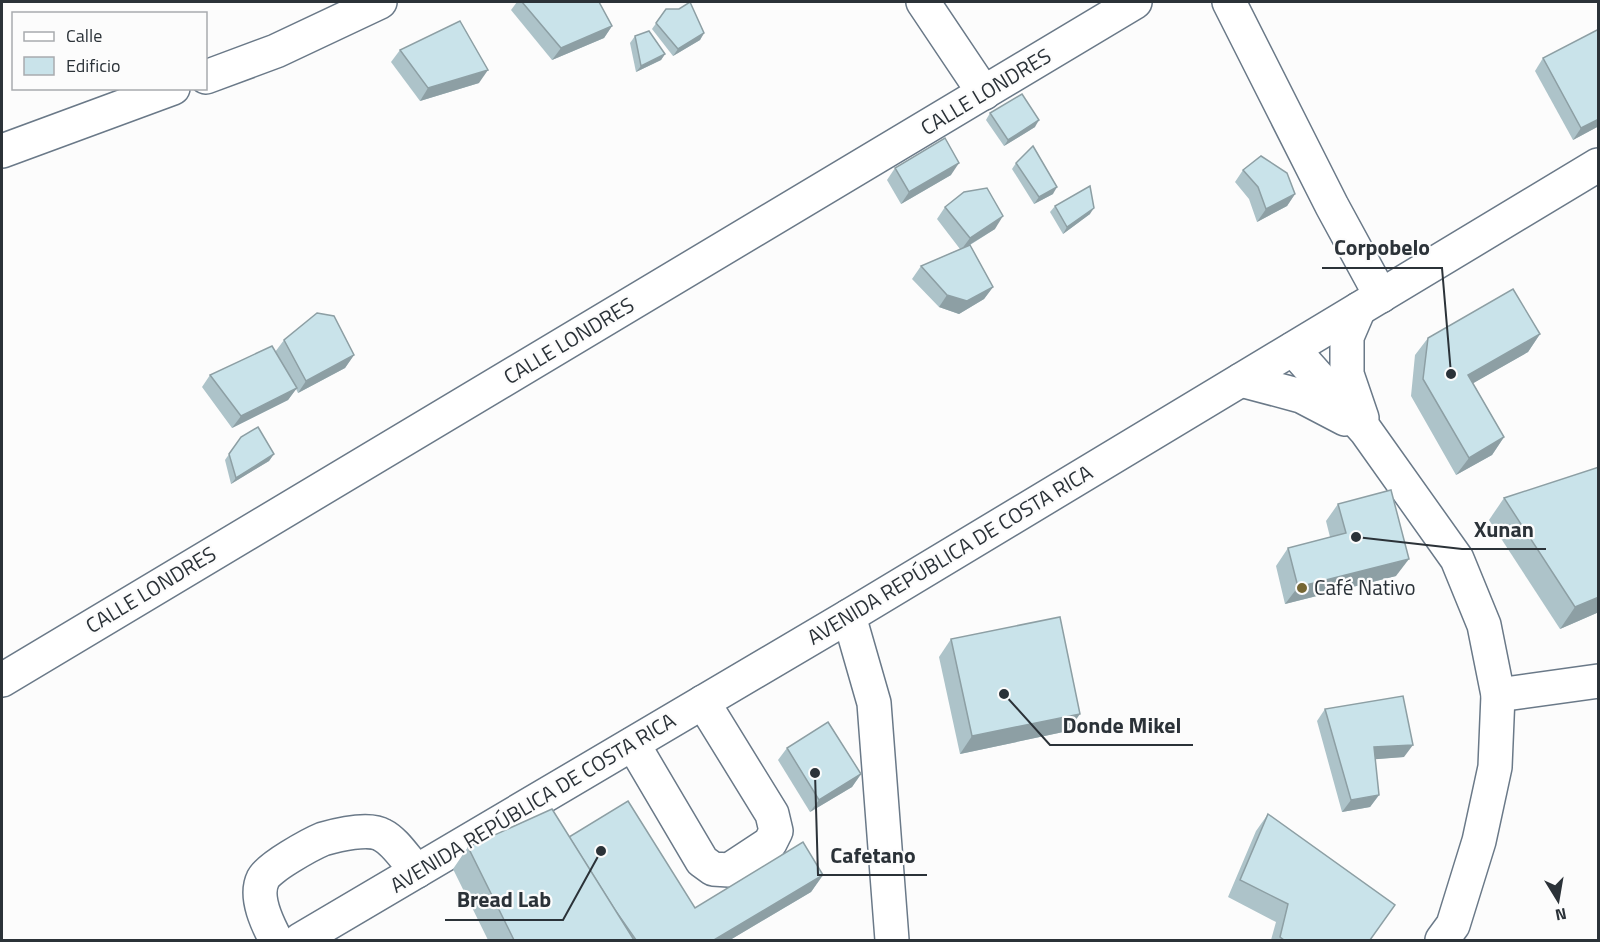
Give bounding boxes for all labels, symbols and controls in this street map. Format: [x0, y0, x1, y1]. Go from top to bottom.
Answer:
legend [12, 12, 207, 90]
text: Calle [66, 22, 102, 49]
street label: CALLE LONDRES [914, 39, 1057, 143]
text: Edificio [66, 52, 120, 79]
callout: Corpobelo [1322, 228, 1442, 268]
text: Corpobelo [1334, 230, 1430, 264]
street label: CALLE LONDRES [497, 288, 640, 392]
street label: AVENIDA REPÚBLICA DE COSTA RICA [801, 456, 1099, 652]
callout: Xunan [1462, 509, 1546, 549]
text: Xunan [1474, 512, 1534, 546]
street label: CALLE LONDRES [79, 537, 222, 641]
place label: Café Nativo [1314, 571, 1416, 603]
marker: Café Nativo [1295, 581, 1309, 595]
street label: AVENIDA REPÚBLICA DE COSTA RICA [384, 704, 682, 900]
callout: Donde Mikel [1050, 705, 1193, 745]
text: Donde Mikel [1063, 708, 1181, 742]
callout: Cafetano [818, 835, 927, 875]
text: Cafetano [830, 838, 916, 872]
north arrow [1528, 870, 1588, 930]
callout: Bread Lab [445, 880, 563, 920]
text: Bread Lab [457, 882, 551, 916]
text: N [1553, 902, 1569, 928]

